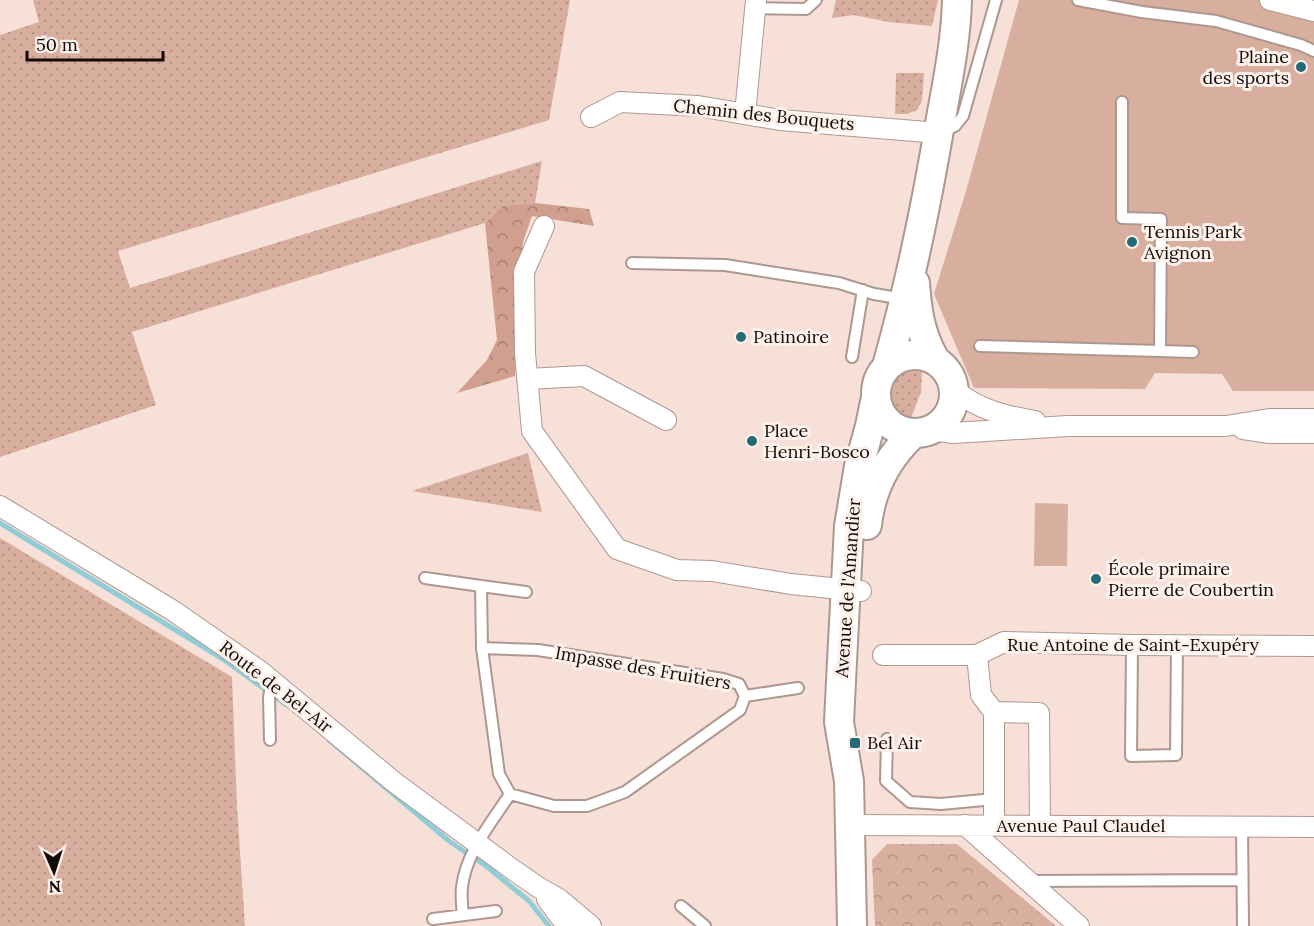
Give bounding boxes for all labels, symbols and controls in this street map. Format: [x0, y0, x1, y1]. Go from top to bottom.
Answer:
scale bar [27, 24, 164, 62]
text: 50 m [36, 33, 78, 56]
place label: Plaine des sports [1203, 45, 1289, 89]
marker: Plaine des sports [1294, 60, 1308, 74]
street label: Chemin des Bouquets [672, 94, 856, 135]
place label: Tennis Park Avignon [1143, 220, 1242, 264]
marker: Tennis Park Avignon [1125, 235, 1139, 249]
place label: Patinoire [753, 325, 829, 348]
marker: Patinoire [734, 330, 748, 344]
place label: Place Henri-Bosco [764, 419, 870, 463]
marker: Place Henri-Bosco [745, 434, 759, 448]
street label: Avenue de l'Amandier [830, 497, 865, 679]
place label: École primaire Pierre de Coubertin [1108, 557, 1274, 601]
marker: École primaire Pierre de Coubertin [1089, 572, 1103, 586]
street label: Rue Antoine de Saint-Exupéry [1007, 633, 1260, 656]
street label: Route de Bel-Air [215, 635, 338, 738]
street label: Impasse des Fruitiers [553, 641, 733, 694]
place label: Bel Air [867, 731, 922, 754]
marker: Bel Air [848, 736, 862, 750]
street label: Avenue Paul Claudel [996, 814, 1166, 837]
north arrow [24, 842, 84, 902]
text: N [48, 877, 61, 897]

